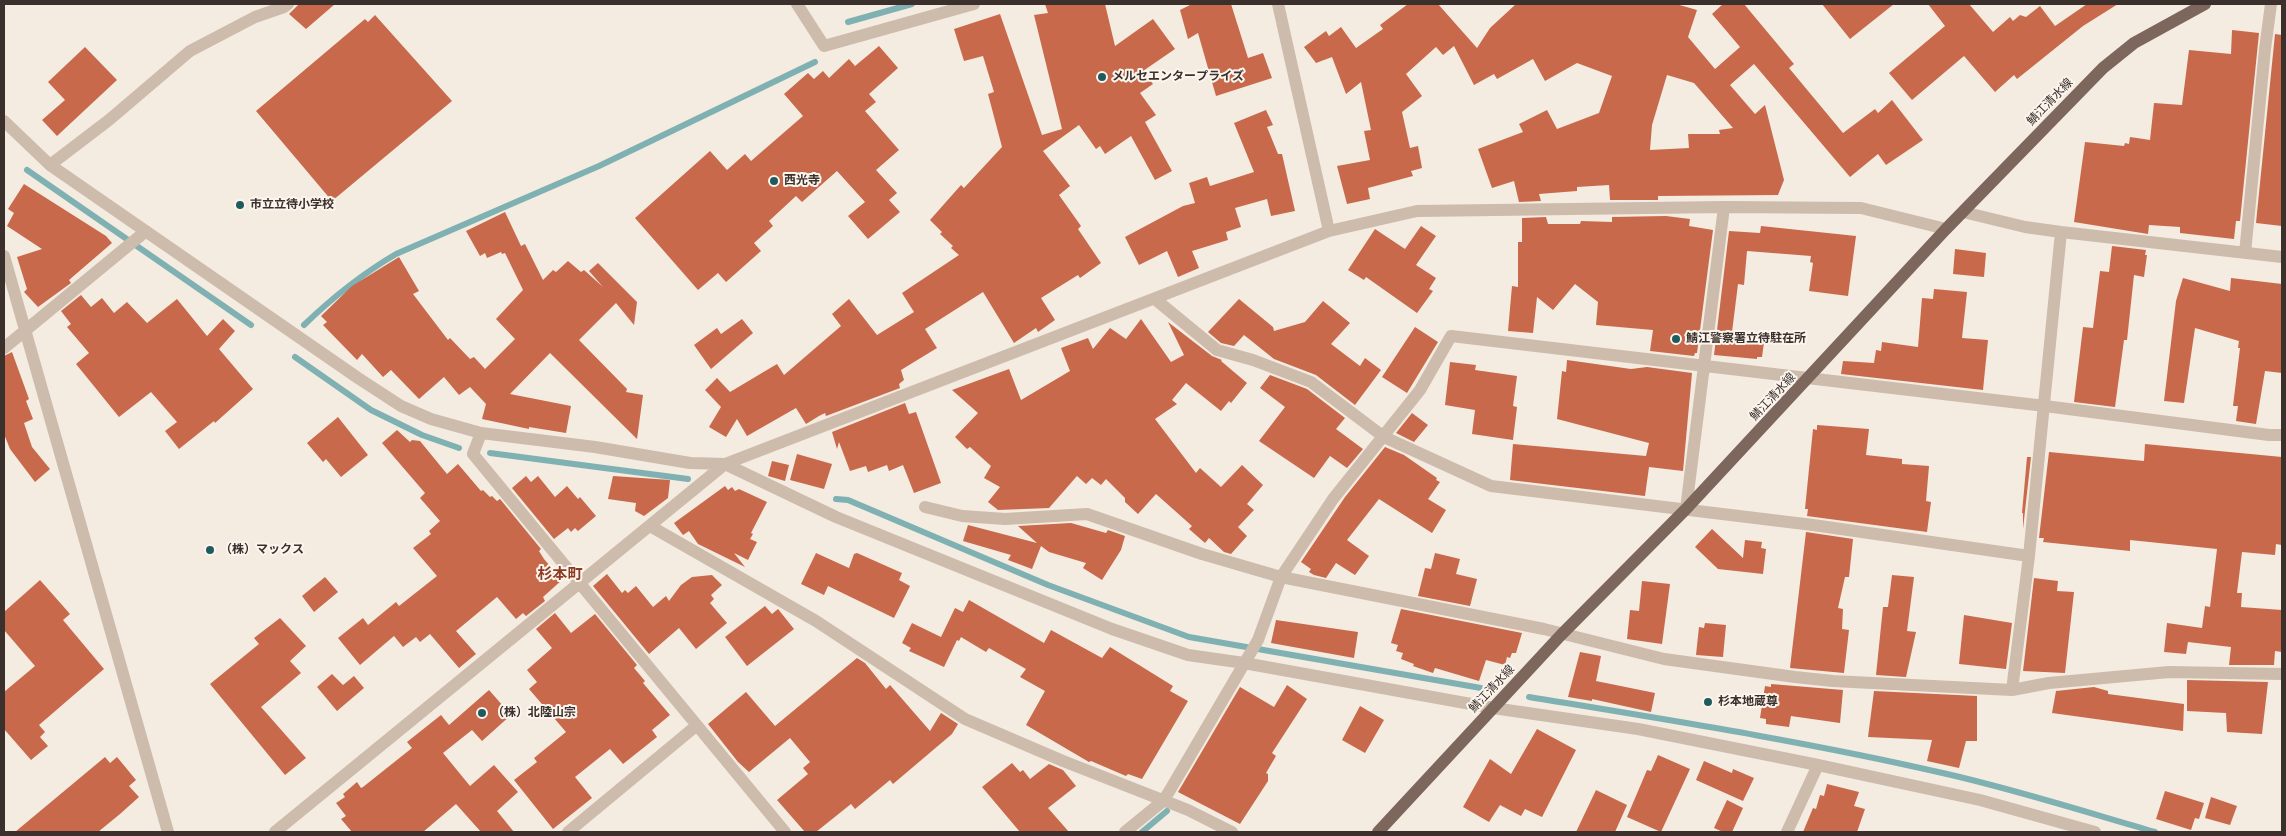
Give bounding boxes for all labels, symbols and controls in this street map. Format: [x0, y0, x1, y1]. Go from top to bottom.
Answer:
place label: メルセエンタープライズ [1112, 70, 1244, 84]
marker: メルセエンタープライズ [1096, 71, 1108, 83]
street label: 鯖江清水線 [2024, 75, 2076, 129]
place label: 西光寺 [784, 174, 820, 188]
marker: 西光寺 [768, 175, 780, 187]
place label: 市立立待小学校 [250, 198, 334, 212]
marker: 市立立待小学校 [234, 199, 246, 211]
place label: 鯖江警察署立待駐在所 [1686, 332, 1806, 346]
marker: 鯖江警察署立待駐在所 [1670, 333, 1682, 345]
street label: 鯖江清水線 [1747, 370, 1799, 424]
place label: （株）マックス [220, 543, 304, 557]
marker: （株）マックス [204, 544, 216, 556]
district label: 杉本町 [538, 566, 582, 584]
street label: 鯖江清水線 [1466, 662, 1518, 716]
place label: 杉本地蔵尊 [1718, 695, 1778, 709]
marker: 杉本地蔵尊 [1702, 696, 1714, 708]
place label: （株）北陸山宗 [492, 706, 576, 720]
marker: （株）北陸山宗 [476, 707, 488, 719]

